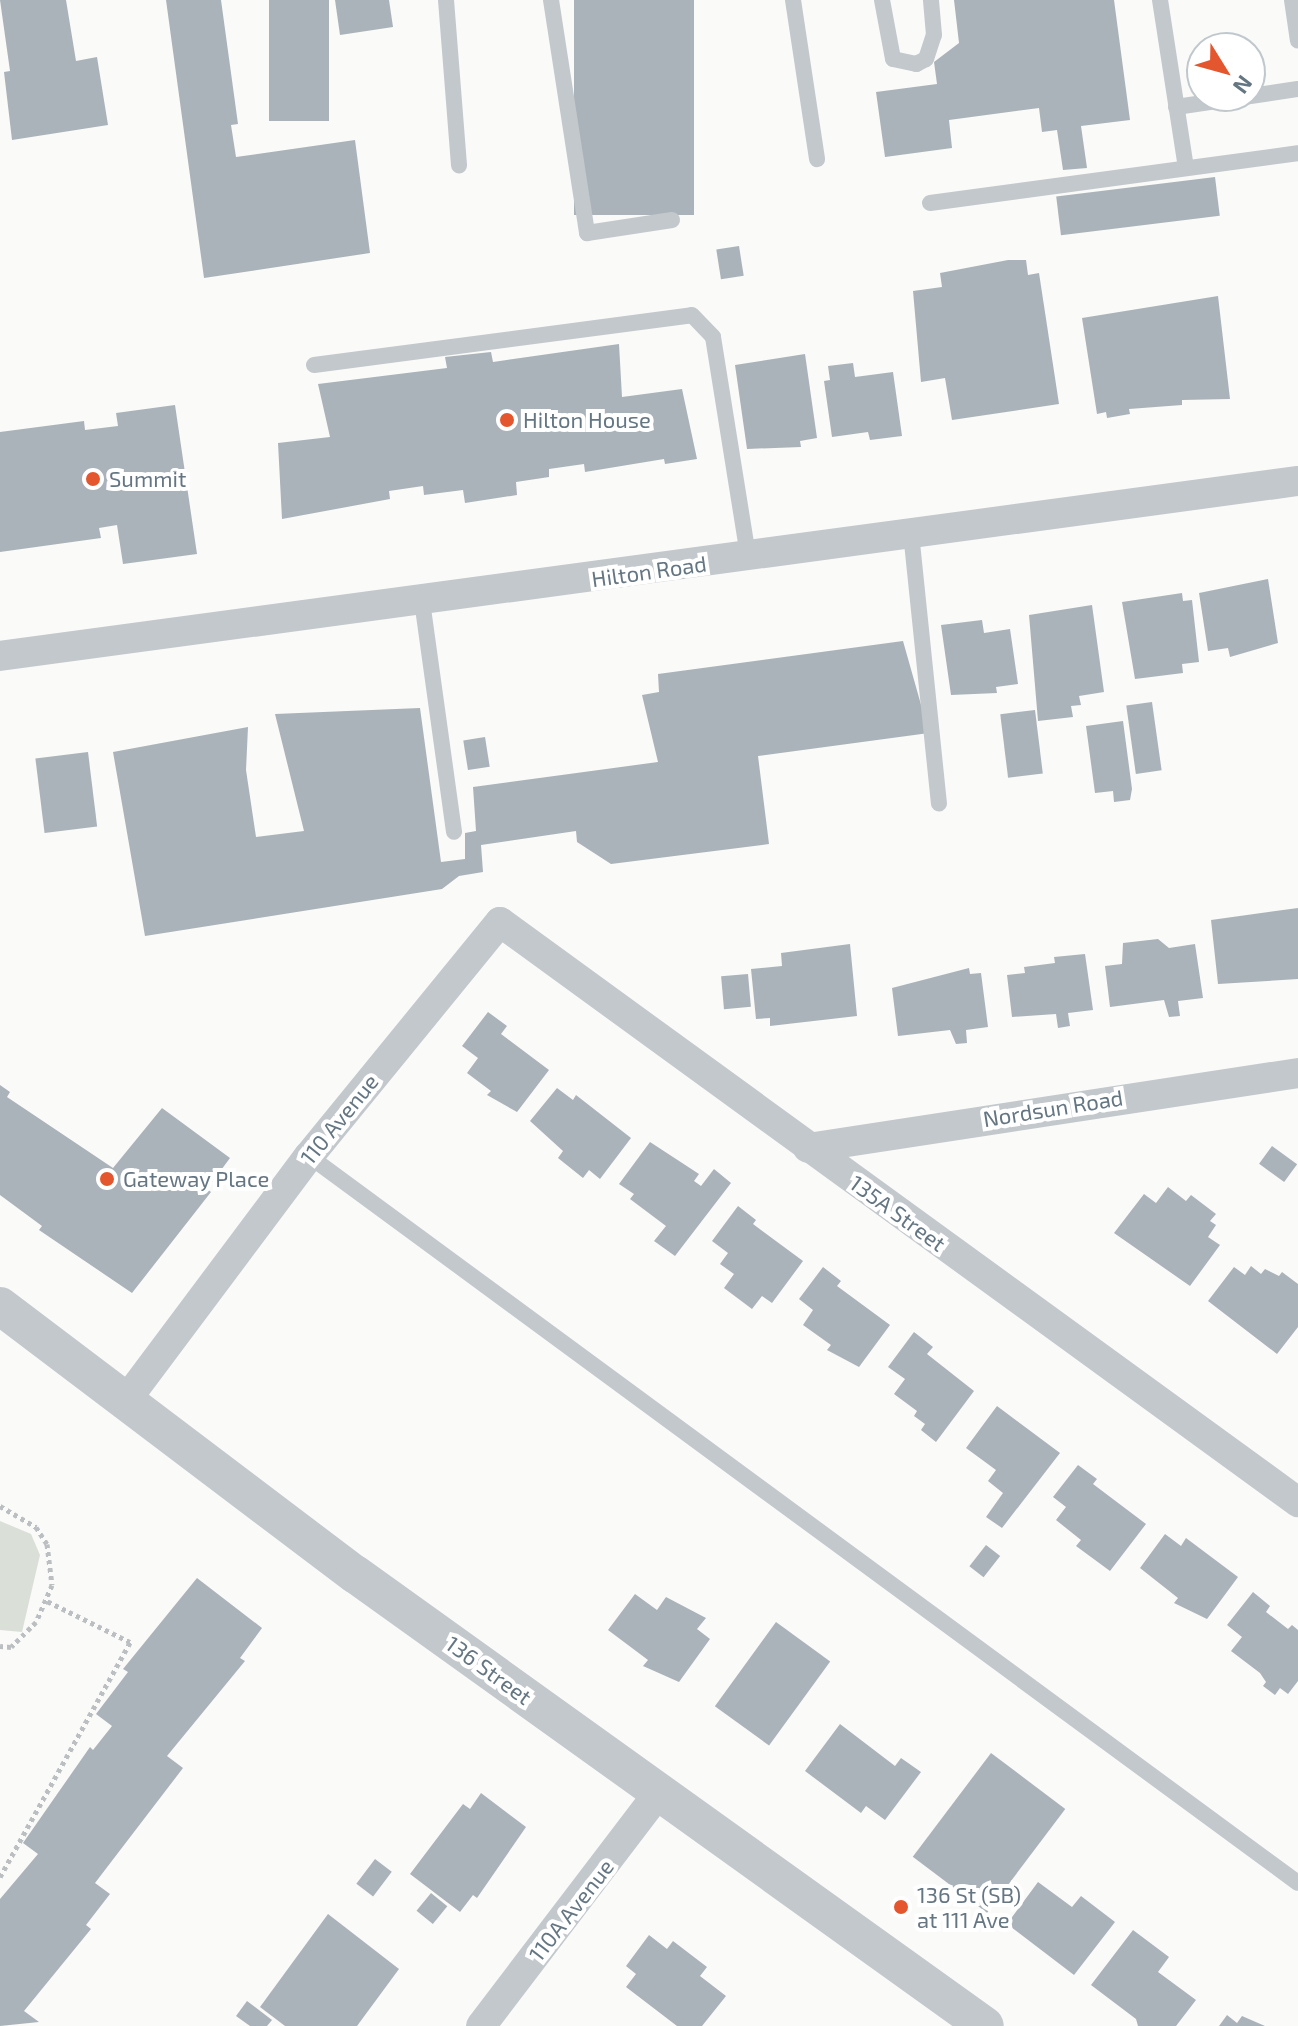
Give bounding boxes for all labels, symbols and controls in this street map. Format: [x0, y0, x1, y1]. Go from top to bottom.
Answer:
north arrow [1186, 32, 1266, 112]
text: N [1228, 71, 1259, 99]
place label: Hilton House [523, 407, 651, 433]
marker: Hilton House [498, 411, 516, 429]
place label: Summit [109, 466, 186, 492]
marker: Summit [84, 470, 102, 488]
street label: Hilton Road [590, 550, 708, 592]
street label: 110 Avenue [294, 1068, 384, 1170]
street label: Nordsun Road [981, 1084, 1125, 1132]
place label: Gateway Place [123, 1166, 270, 1192]
street label: 135A Street [845, 1169, 951, 1257]
marker: Gateway Place [98, 1170, 116, 1188]
street label: 136 Street [441, 1630, 537, 1710]
street label: 110A Avenue [523, 1853, 619, 1967]
place label: 136 St (SB) at 111 Ave [917, 1881, 1021, 1932]
marker: 136 St (SB) at 111 Ave [892, 1898, 910, 1916]

